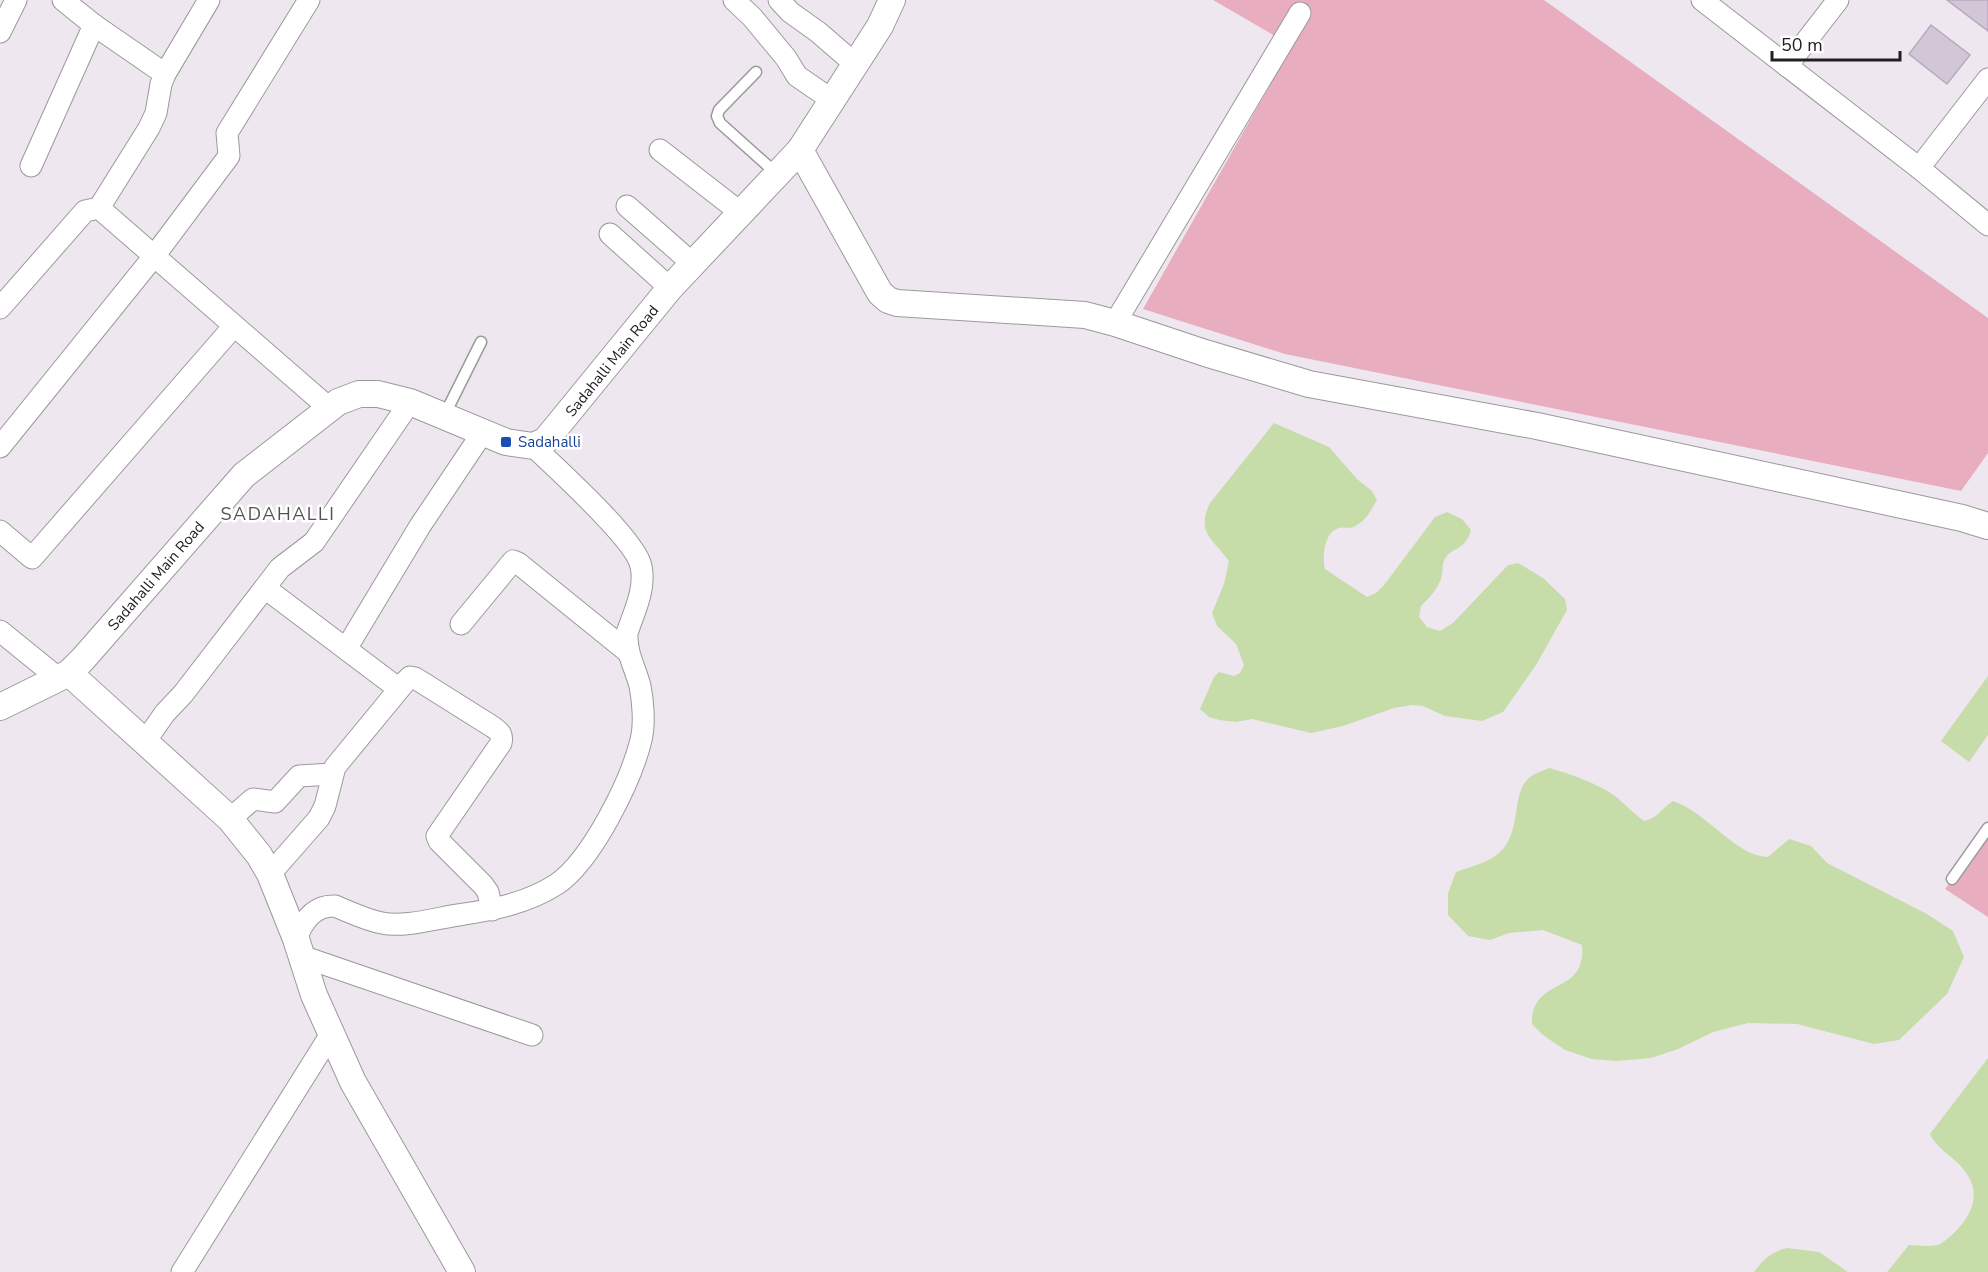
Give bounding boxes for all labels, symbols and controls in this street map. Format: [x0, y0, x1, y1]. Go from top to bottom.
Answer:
scale bar [1772, 24, 1900, 62]
text: 50 m [1781, 33, 1823, 57]
street label: Sadahalli Main Road [561, 301, 663, 421]
place label: Sadahalli [518, 432, 581, 452]
marker: Sadahalli [499, 435, 513, 449]
district label: SADAHALLI [221, 502, 335, 526]
street label: Sadahalli Main Road [103, 517, 209, 635]

